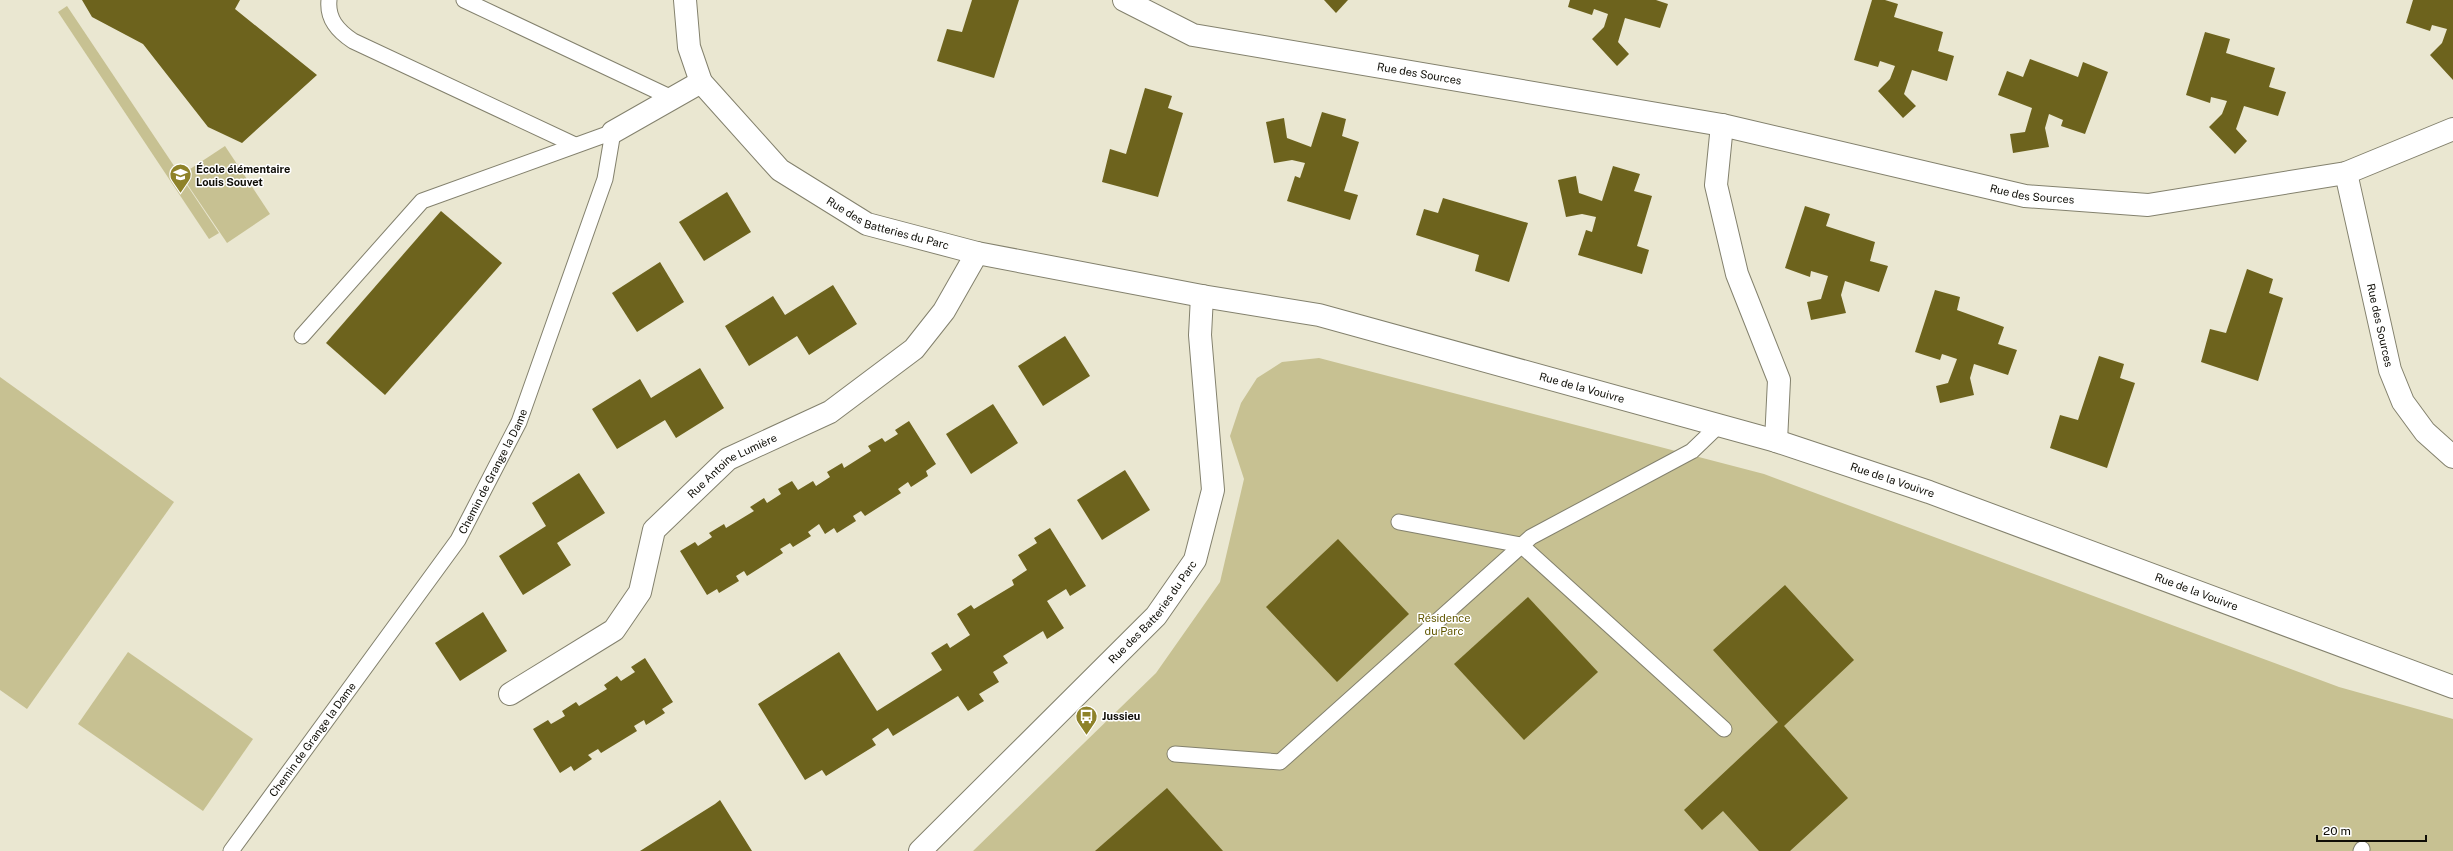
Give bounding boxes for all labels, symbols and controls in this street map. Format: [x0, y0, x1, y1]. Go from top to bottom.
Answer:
street label: Rue des Sources [1376, 60, 1463, 87]
school or university icon: École élémentaire Louis Souvet [167, 162, 193, 195]
place label: École élémentaire Louis Souvet [196, 162, 290, 188]
street label: Rue des Sources [1989, 182, 2075, 206]
street label: Rue des Batteries du Parc [824, 194, 950, 251]
street label: Rue des Sources [2365, 282, 2395, 369]
street label: Rue de la Vouivre [1538, 370, 1626, 405]
street label: Chemin de Grange la Dame [456, 407, 529, 536]
street label: Rue Antoine Lumière [685, 431, 779, 500]
street label: Rue de la Vouivre [1849, 460, 1936, 500]
street label: Rue des Batteries du Parc [1106, 558, 1199, 666]
street label: Rue de la Vouivre [2153, 571, 2240, 613]
park label: Résidence du Parc [1417, 612, 1471, 637]
street label: Chemin de Grange la Dame [267, 680, 358, 799]
bus stop icon: Jussieu [1073, 703, 1099, 736]
place label: Jussieu [1102, 710, 1140, 722]
scale bar [2317, 817, 2426, 843]
text: 20 m [2323, 824, 2351, 838]

